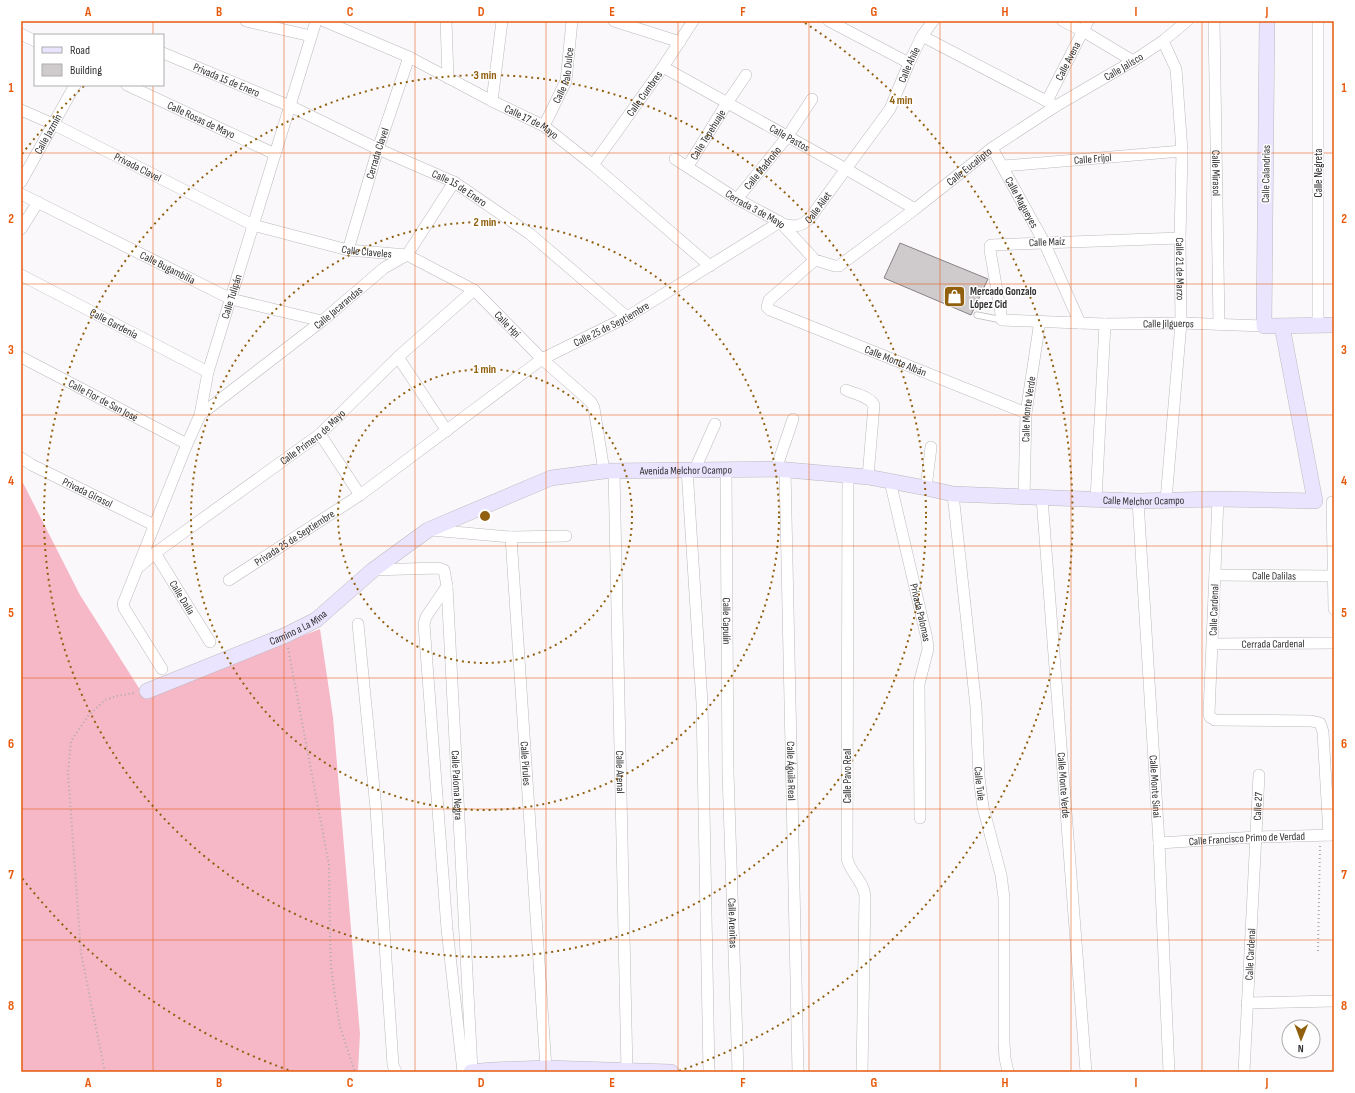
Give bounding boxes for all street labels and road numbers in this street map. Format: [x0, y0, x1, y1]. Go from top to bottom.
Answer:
street label: Calle Avena [1052, 39, 1083, 83]
street label: Calle Ahile [895, 45, 922, 84]
street label: Calle Palo Dulce [550, 47, 576, 105]
street label: Calle Jalisco [1101, 49, 1146, 83]
street label: Privada 15 de Enero [191, 60, 262, 99]
street label: Calle Cumbres [624, 68, 665, 119]
street label: Calle Rosas de Mayo [165, 98, 238, 141]
street label: Calle 17 de Mayo [503, 102, 562, 142]
street label: Calle Tepehuaje [687, 107, 728, 162]
street label: Calle Jazmín [31, 111, 64, 156]
street label: Calle Pastos [767, 121, 812, 154]
street label: Cerrada Clavel [363, 126, 391, 180]
street label: Calle Madroño [741, 143, 784, 192]
street label: Calle Eucalipto [944, 144, 995, 188]
street label: Calle Calandrias [1259, 145, 1273, 203]
street label: Calle Negreta [1312, 149, 1325, 197]
street label: Privada Clavel [112, 150, 164, 184]
street label: Calle Frijol [1073, 150, 1112, 167]
street label: Calle Mirasol [1210, 150, 1223, 196]
street label: Calle 15 de Enero [430, 167, 490, 209]
street label: Calle Magueyes [1003, 174, 1041, 230]
street label: Cerrada 3 de Mayo [723, 187, 789, 231]
street label: Calle Ailet [802, 188, 834, 226]
street label: Calle Maíz [1029, 235, 1065, 249]
street label: Calle 21 de Marzo [1173, 237, 1187, 301]
street label: Calle Claveles [340, 242, 392, 260]
street label: Calle Bugambilia [138, 248, 197, 287]
street label: Calle Tulipán [218, 272, 244, 320]
street label: Calle Jacarandas [311, 283, 365, 331]
street label: Calle 25 de Septiembre [571, 298, 651, 349]
street label: Calle Gardenia [88, 306, 140, 341]
street label: Calle Hpi [492, 308, 523, 340]
street label: Calle Jilgueros [1143, 316, 1194, 330]
street label: Calle Monte Albán [863, 342, 929, 379]
street label: Calle Monte Verde [1019, 375, 1038, 442]
street label: Calle Flor de San José [66, 377, 140, 424]
street label: Calle Primero de Mayo [277, 406, 348, 467]
street label: Avenida Melchor Ocampo [639, 463, 732, 477]
street label: Privada Girasol [60, 475, 115, 510]
street label: Calle Melchor Ocampo [1103, 493, 1185, 508]
street label: Privada 25 de Septiembre [252, 507, 337, 568]
street label: Calle Dalilas [1252, 569, 1296, 582]
street label: Calle Dalia [167, 578, 198, 617]
street label: Privada Palomas [908, 582, 934, 642]
street label: Calle Cardenal [1207, 584, 1221, 636]
street label: Calle Capulín [720, 597, 734, 645]
street label: Camino a La Mina [267, 607, 329, 648]
street label: Cerrada Cardenal [1241, 637, 1305, 650]
street label: Calle Pirules [518, 741, 534, 786]
street label: Calle Águila Real [784, 741, 799, 801]
street label: Calle Pavo Real [841, 749, 854, 803]
street label: Calle Paloma Negra [449, 750, 466, 820]
street label: Calle Arenal [614, 750, 627, 794]
street label: Calle Monte Verde [1055, 752, 1073, 819]
street label: Calle Monte Sinai [1147, 755, 1164, 818]
street label: Calle Tule [972, 766, 989, 802]
street label: Calle 27 [1250, 791, 1265, 821]
street label: Calle Francisco Primo de Verdad [1188, 829, 1306, 848]
street label: Calle Arenitas [726, 898, 740, 948]
street label: Calle Cardenal [1242, 928, 1258, 981]

